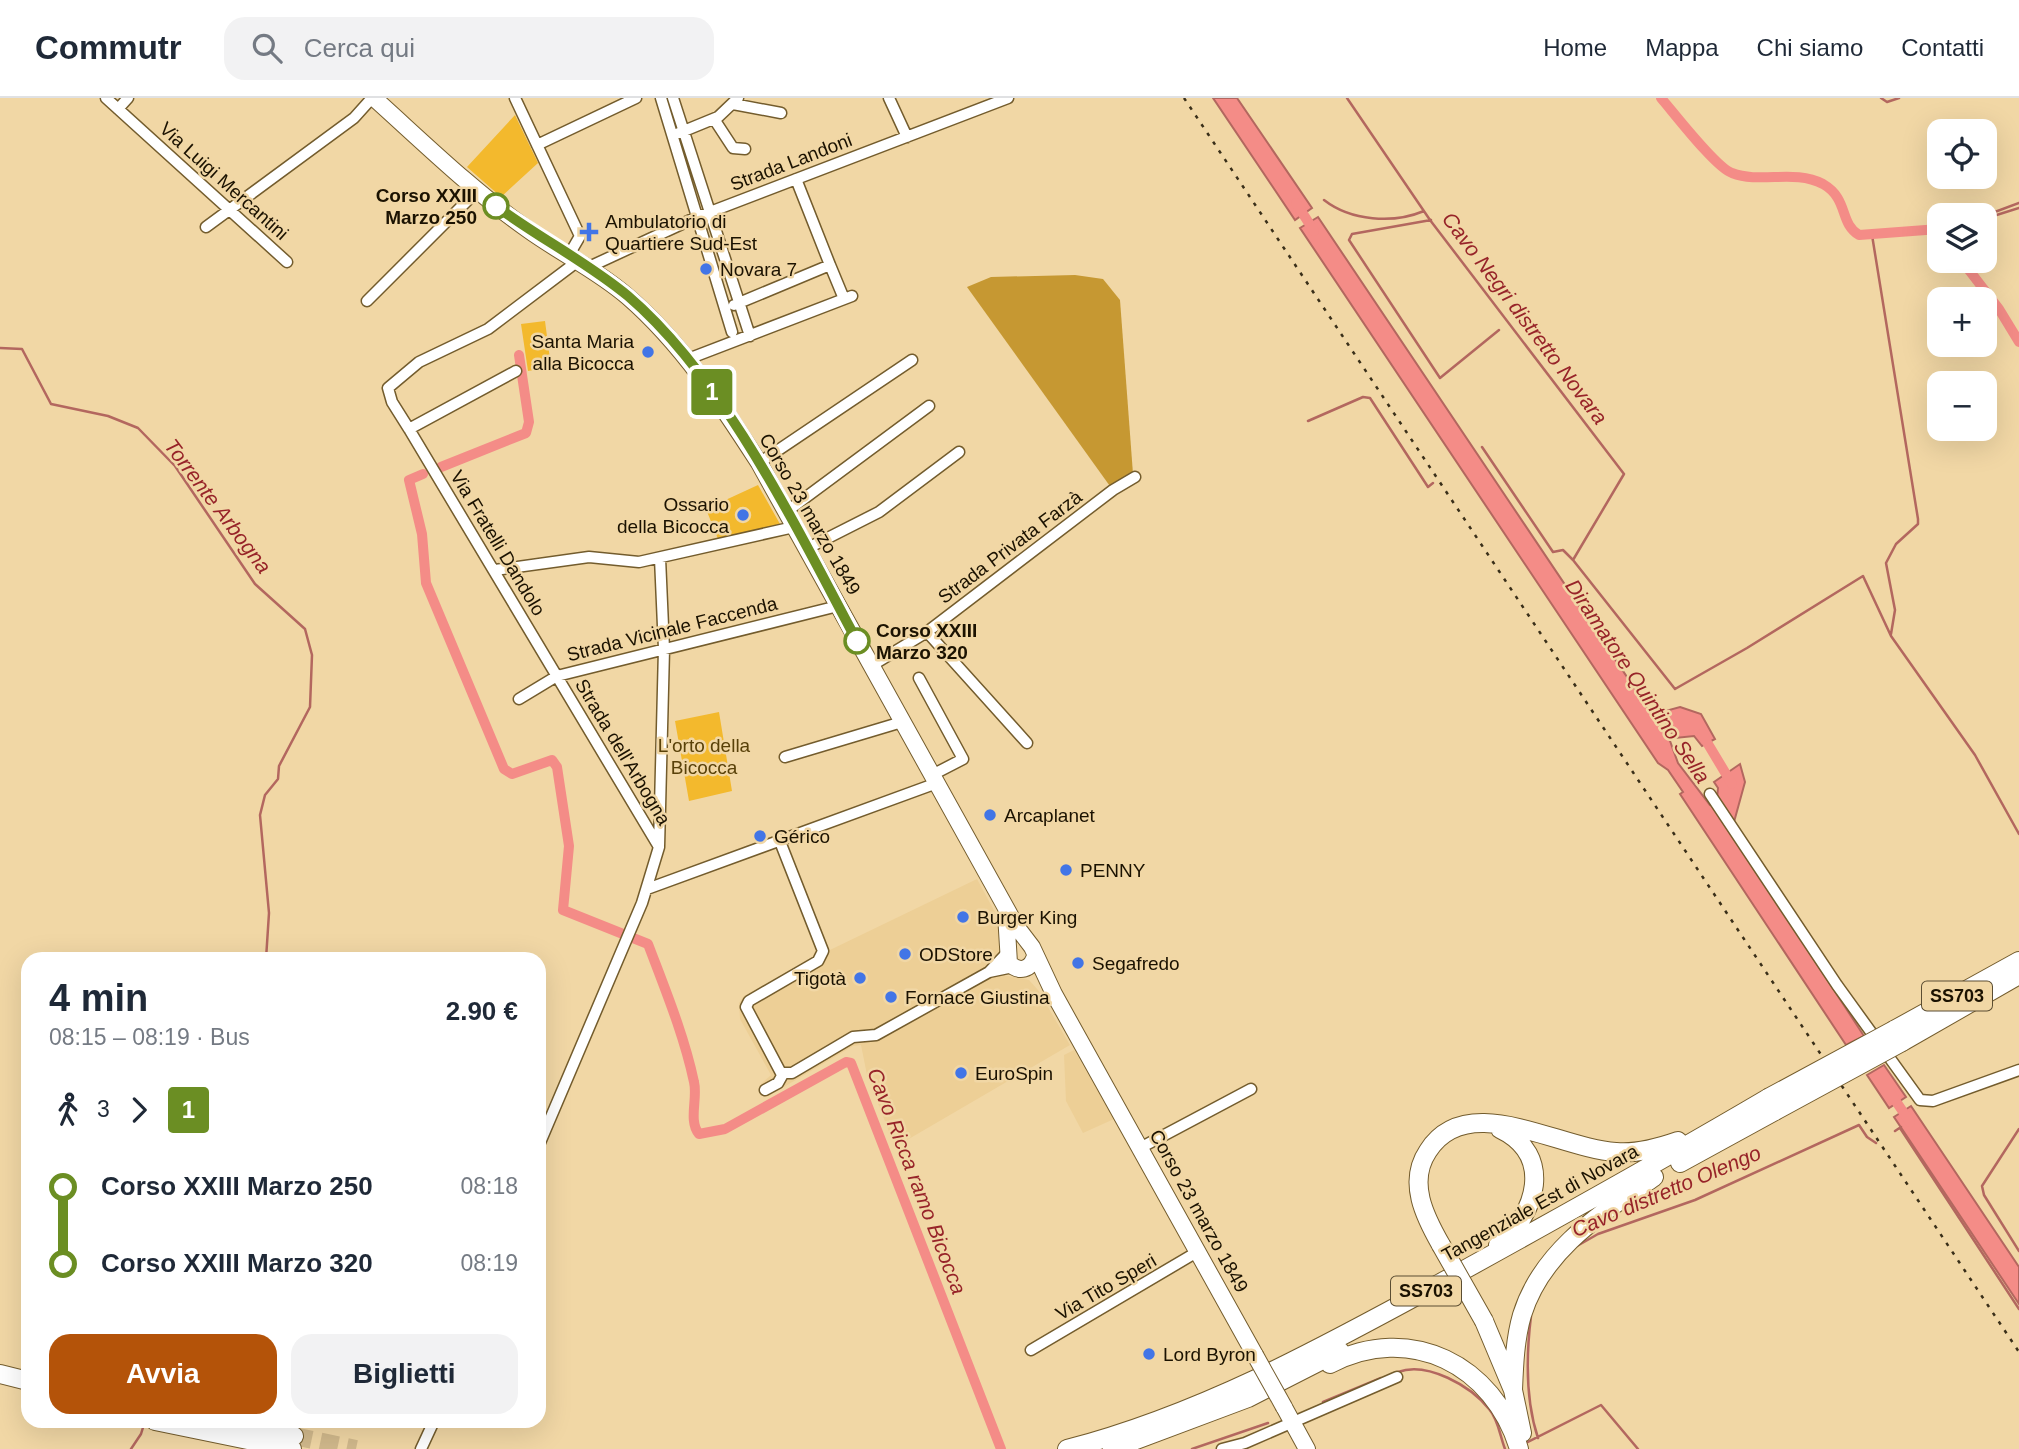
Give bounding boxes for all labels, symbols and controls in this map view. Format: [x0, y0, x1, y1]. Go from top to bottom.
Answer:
search box [224, 17, 714, 80]
text: Commutr [35, 29, 182, 66]
icon: search [248, 29, 286, 67]
text: Cerca qui [304, 33, 415, 63]
text: Home [1543, 34, 1607, 61]
text: Mappa [1645, 34, 1719, 61]
text: Chi siamo [1757, 34, 1863, 61]
text: Contatti [1901, 34, 1984, 61]
street label: Via Luigi Mercantini [155, 118, 293, 244]
map controls [1927, 119, 1997, 441]
button: locate [1927, 119, 1997, 189]
street label: Strada Landoni [727, 129, 855, 195]
place label: Corso XXIII Marzo 250 [376, 185, 477, 228]
marker: Corso XXIII Marzo 250 [483, 193, 509, 219]
button: layers [1927, 203, 1997, 273]
water label: Cavo Negri distretto Novara [1438, 208, 1612, 428]
place label: Ambulatorio di Quartiere Sud-Est [605, 211, 758, 254]
marker: Ambulatorio di Quartiere Sud-Est [579, 222, 599, 242]
place label: Novara 7 [720, 259, 797, 280]
marker: Novara 7 [698, 261, 714, 277]
button: + [1927, 287, 1997, 357]
place label: Santa Maria alla Bicocca [532, 331, 634, 374]
marker: Santa Maria alla Bicocca [640, 344, 656, 360]
line badge: 1 [689, 369, 735, 415]
button: − [1927, 371, 1997, 441]
text: 1 [705, 378, 719, 405]
street label: Corso 23 marzo 1849 [755, 430, 865, 598]
water label: Torrente Arbogna [160, 434, 276, 578]
street label: Via Fratelli Dandolo [446, 467, 550, 619]
street label: Strada Privata Farzà [934, 486, 1086, 608]
place label: Ossario della Bicocca [617, 494, 729, 537]
marker: Ossario della Bicocca [735, 507, 751, 523]
water label: Diramatore Quintino Sella [1561, 575, 1715, 787]
street label: Strada Vicinale Faccenda [565, 593, 780, 665]
place label: Corso XXIII Marzo 320 [876, 620, 977, 663]
marker: Corso XXIII Marzo 320 [844, 628, 870, 654]
street label: Strada dell'Arbogna [571, 675, 675, 829]
park label: L'orto della Bicocca [658, 735, 751, 778]
place label: Arcaplanet [1004, 805, 1096, 826]
marker: Arcaplanet [982, 807, 998, 823]
place label: Gérico [774, 826, 830, 847]
marker: Gérico [752, 828, 768, 844]
place label: PENNY [1080, 860, 1146, 881]
marker: PENNY [1058, 862, 1074, 878]
place label: Burger King [977, 907, 1077, 928]
marker: Burger King [955, 909, 971, 925]
place label: ODStore [919, 944, 993, 965]
marker: ODStore [897, 946, 913, 962]
place label: Segafredo [1092, 953, 1180, 974]
marker: Segafredo [1070, 955, 1086, 971]
place label: Tigotà [794, 968, 846, 989]
marker: Tigotà [852, 970, 868, 986]
text: 4 min [49, 977, 148, 1019]
road number: SS703 [1922, 982, 1992, 1010]
place label: Fornace Giustina [905, 987, 1050, 1008]
marker: Fornace Giustina [883, 989, 899, 1005]
text: 2.90 € [446, 996, 518, 1026]
text: 08:15 – 08:19 · Bus [49, 1024, 250, 1050]
place label: EuroSpin [975, 1063, 1053, 1084]
water label: Cavo Ricca ramo Bicocca [863, 1065, 971, 1297]
marker: EuroSpin [953, 1065, 969, 1081]
icon: walk [49, 1091, 87, 1129]
icon: forward [120, 1091, 158, 1129]
text: 3 [97, 1096, 110, 1122]
text: 1 [182, 1096, 195, 1123]
street label: Corso 23 marzo 1849 [1146, 1126, 1252, 1296]
street label: Tangenziale Est di Novara [1438, 1140, 1642, 1266]
water label: Cavo distretto Olengo [1568, 1141, 1764, 1241]
text: Corso XXIII Marzo 250 [101, 1171, 373, 1201]
text: 08:18 [460, 1173, 518, 1199]
text: Corso XXIII Marzo 320 [101, 1248, 373, 1278]
text: 08:19 [460, 1250, 518, 1276]
street label: Via Tito Speri [1052, 1250, 1160, 1324]
road number: SS703 [1391, 1276, 1461, 1306]
button: Avvia [49, 1334, 277, 1414]
button: Biglietti [291, 1334, 518, 1414]
place label: Lord Byron [1163, 1344, 1256, 1365]
marker: Lord Byron [1141, 1346, 1157, 1362]

